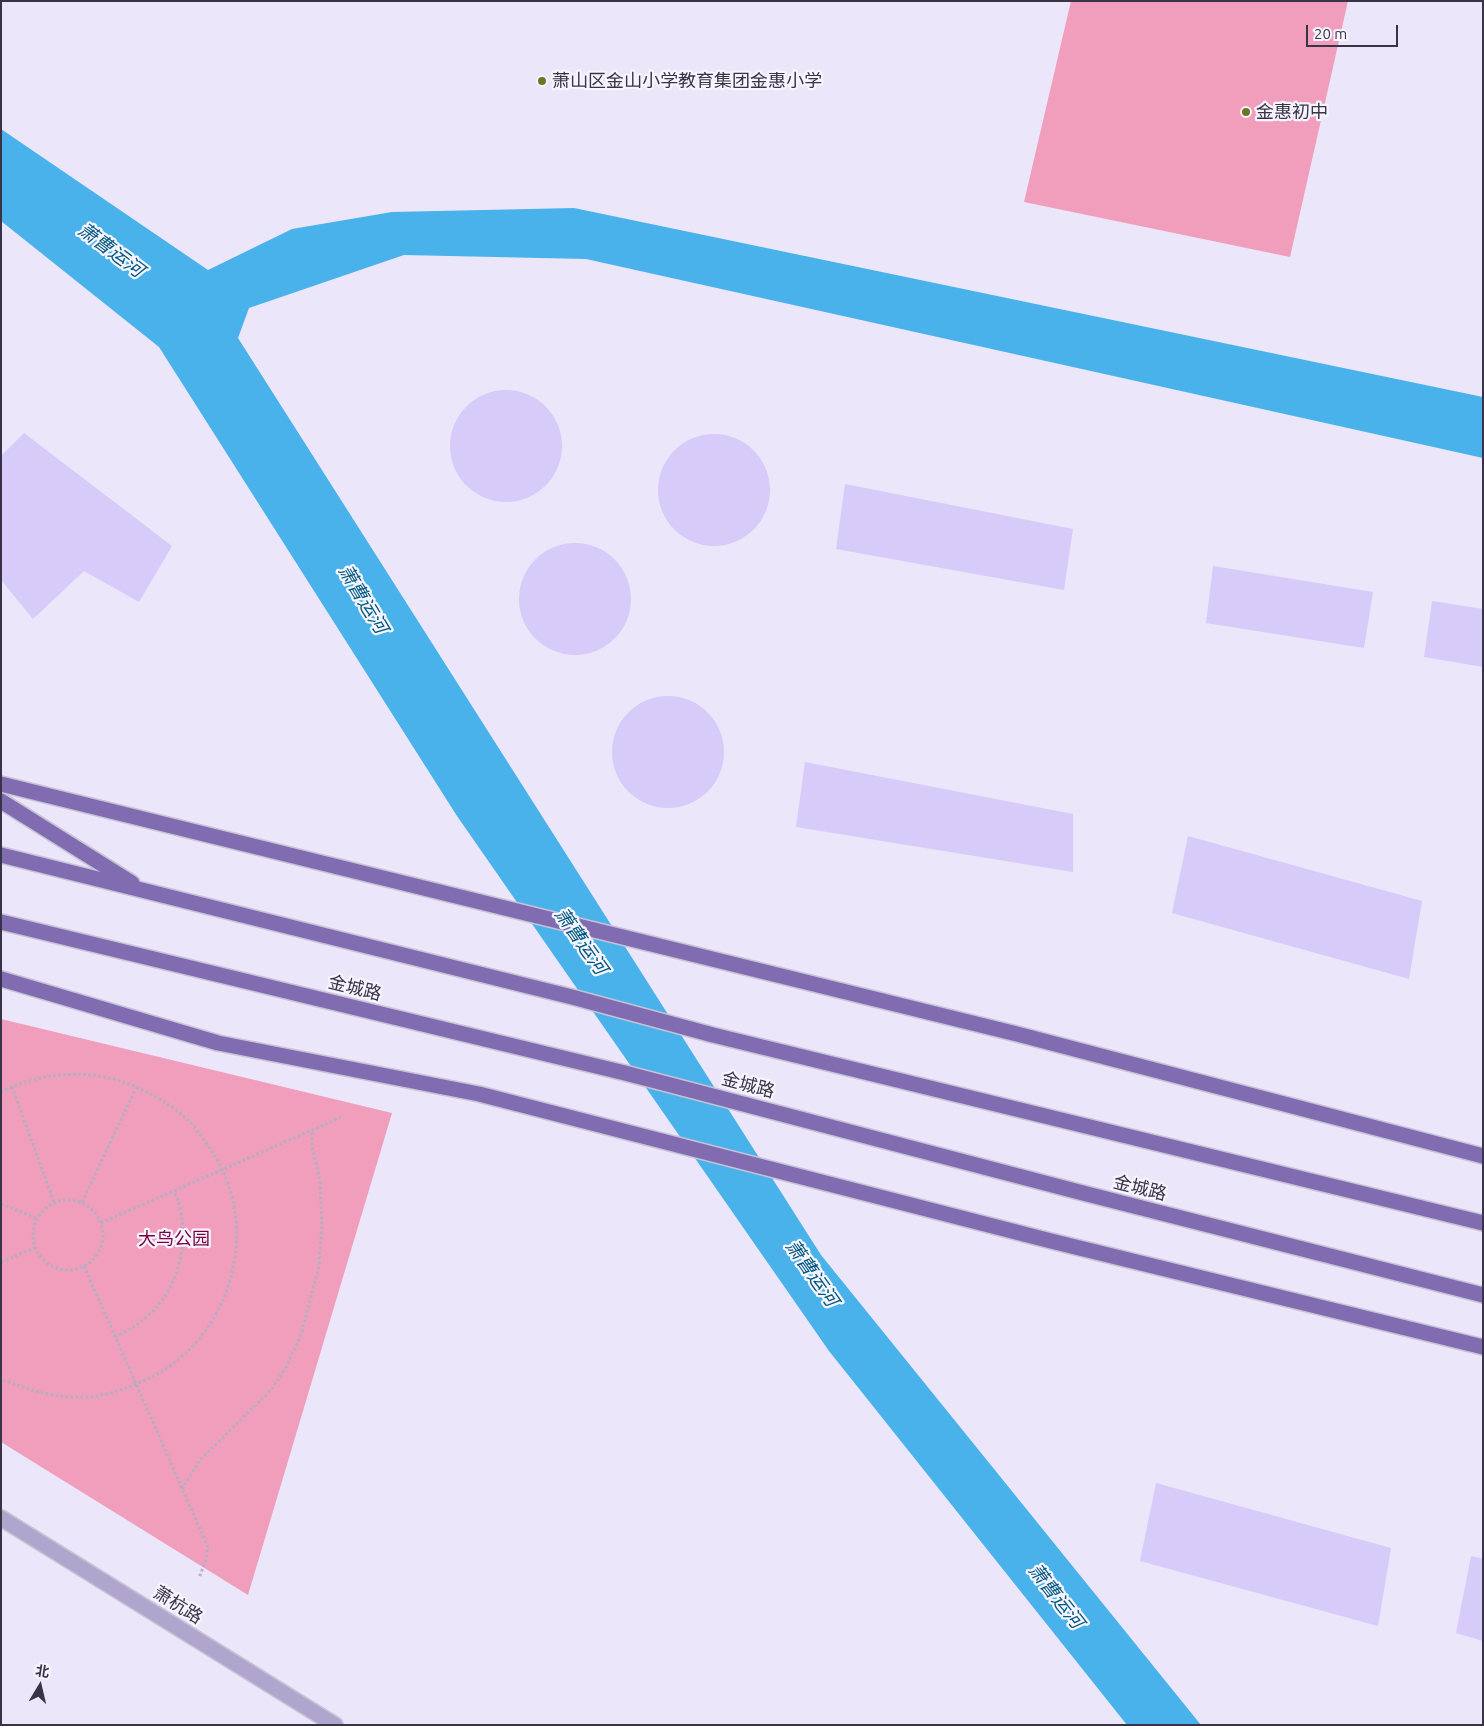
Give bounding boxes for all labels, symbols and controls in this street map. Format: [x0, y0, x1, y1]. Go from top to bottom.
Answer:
scale bar [1309, 15, 1402, 47]
text: 20 m [1314, 25, 1347, 42]
place label: 萧山区金山小学教育集团金惠小学 [552, 70, 822, 92]
marker: 萧山区金山小学教育集团金惠小学 [536, 75, 548, 87]
place label: 金惠初中 [1256, 101, 1328, 123]
marker: 金惠初中 [1240, 106, 1252, 118]
water label: 萧曹运河 [74, 218, 148, 282]
water label: 萧曹运河 [334, 561, 392, 637]
water label: 萧曹运河 [550, 903, 612, 979]
street label: 金城路 [326, 971, 384, 1005]
street label: 金城路 [719, 1068, 777, 1102]
street label: 金城路 [1111, 1171, 1169, 1205]
park label: 大鸟公园 [138, 1228, 210, 1250]
water label: 萧曹运河 [781, 1235, 843, 1311]
water label: 萧曹运河 [1024, 1559, 1088, 1633]
street label: 萧杭路 [149, 1582, 207, 1628]
north arrow [15, 1661, 65, 1711]
text: 北 [34, 1662, 51, 1680]

